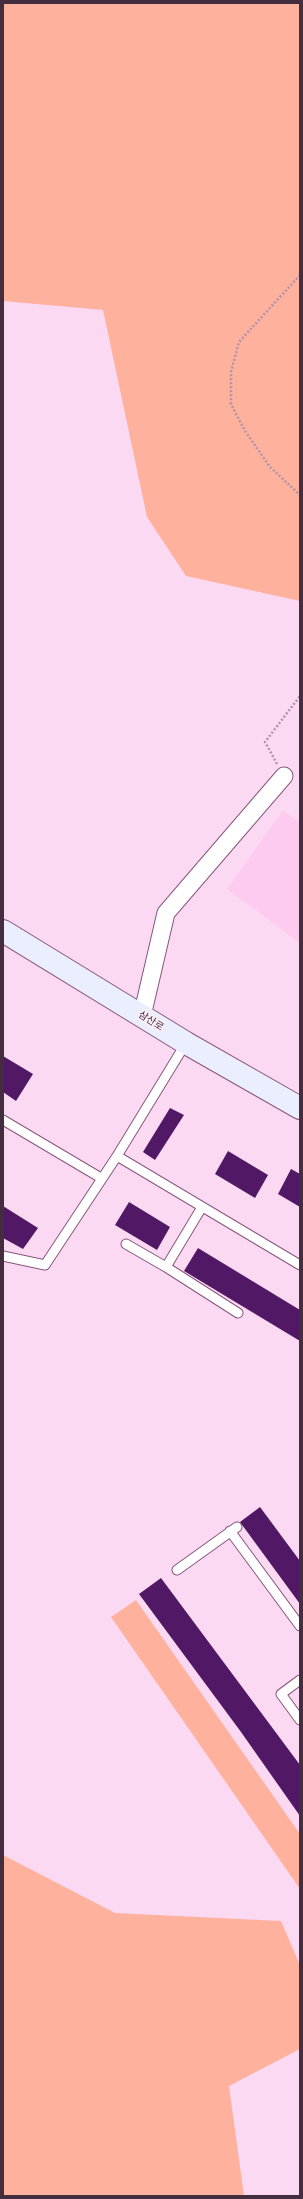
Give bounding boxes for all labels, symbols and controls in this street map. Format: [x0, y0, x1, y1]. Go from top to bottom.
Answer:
street label: 삼산로 [136, 1009, 166, 1033]

